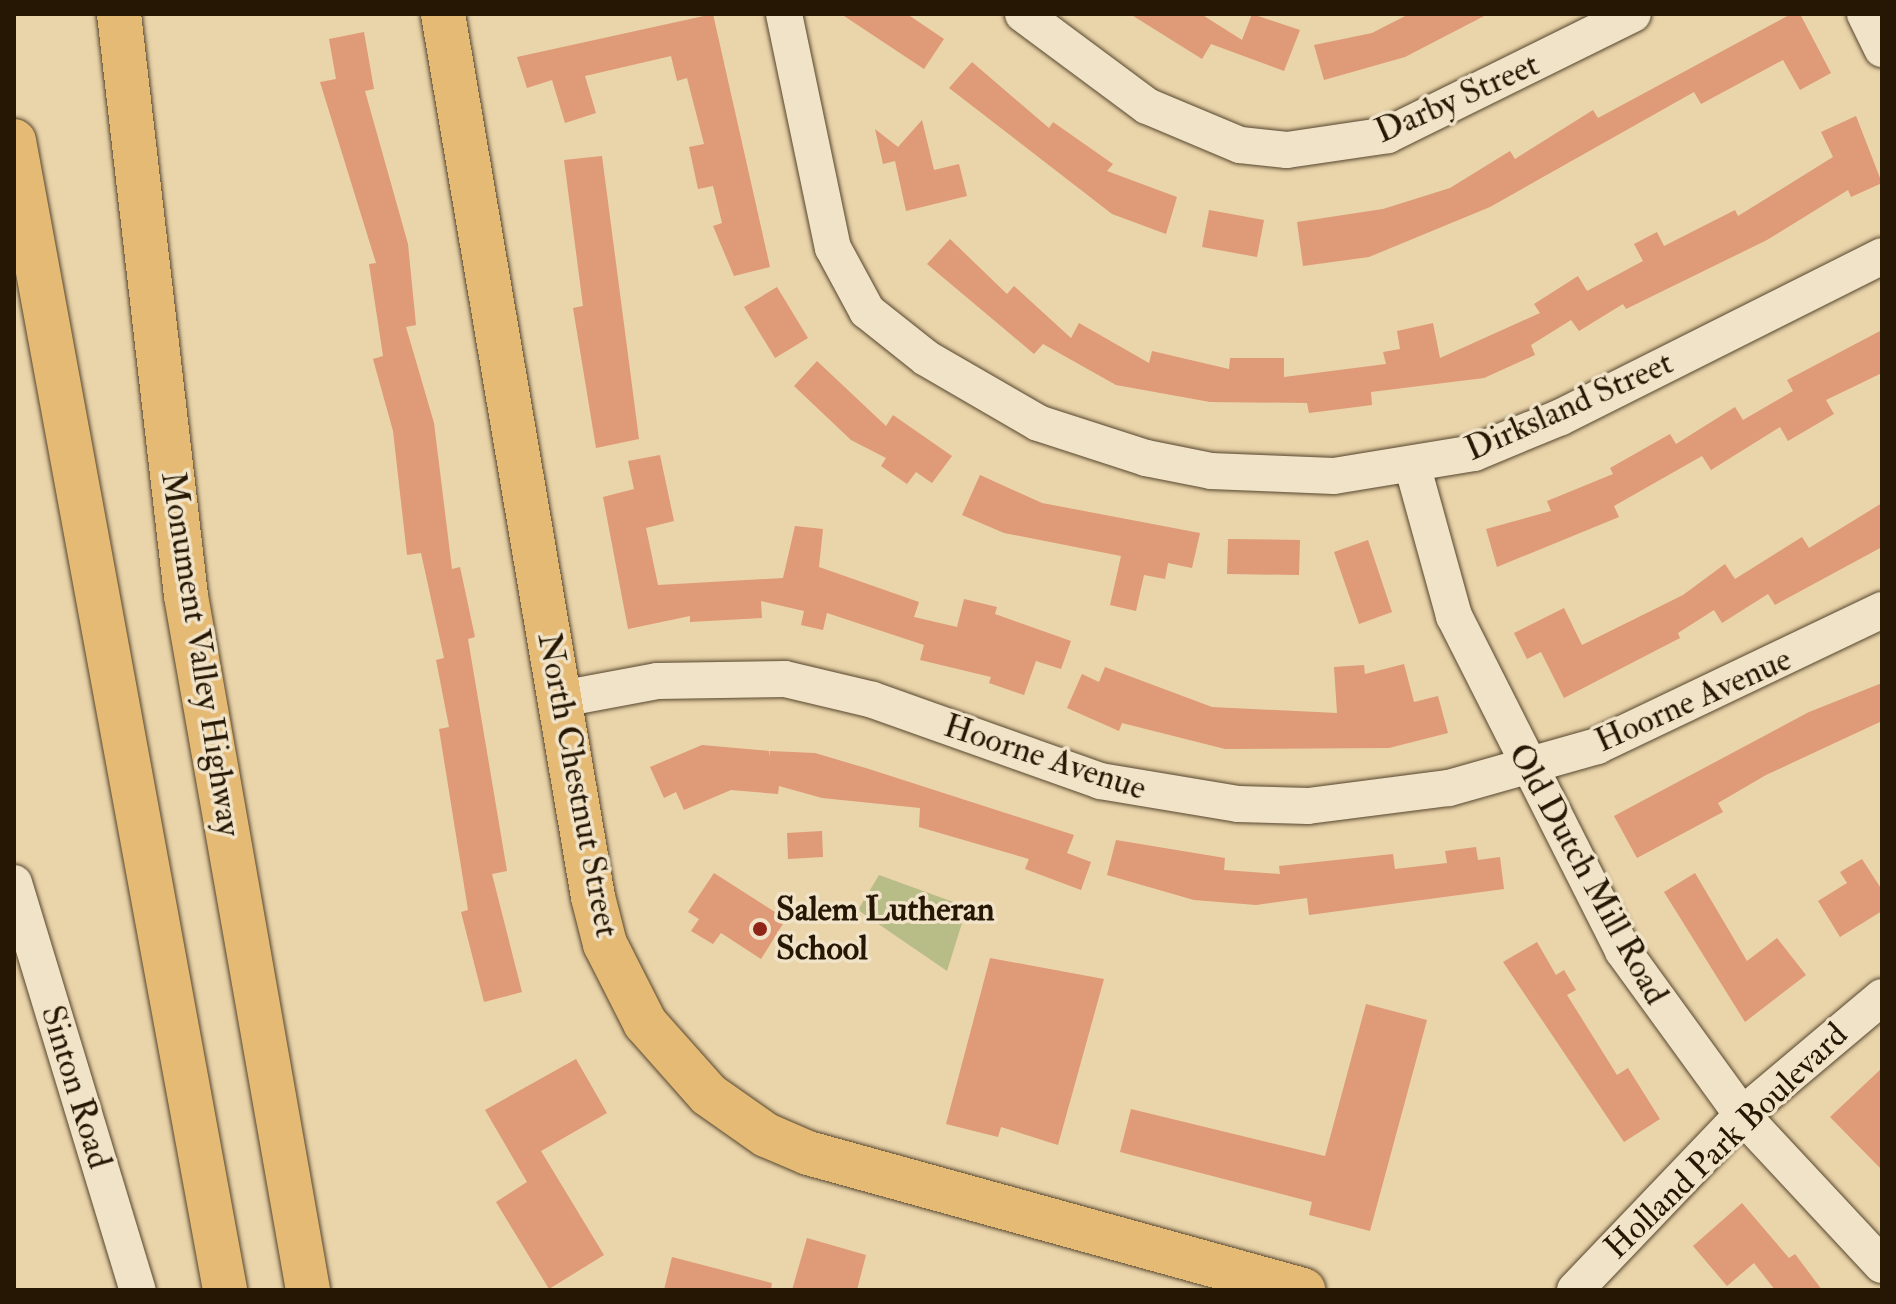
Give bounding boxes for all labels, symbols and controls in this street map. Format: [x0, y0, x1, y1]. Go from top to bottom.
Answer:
street label: Darby Street [1369, 44, 1545, 152]
street label: Dirksland Street [1459, 342, 1679, 470]
street label: Monument Valley Highway [152, 469, 250, 839]
street label: North Chestnut Street [528, 629, 628, 941]
street label: Hoorne Avenue [1589, 639, 1797, 761]
street label: Hoorne Avenue [939, 705, 1151, 809]
street label: Old Dutch Mill Road [1499, 736, 1677, 1012]
place label: Salem Lutheran School [776, 889, 995, 968]
marker: Salem Lutheran School [751, 920, 769, 938]
street label: Sinton Road [32, 1001, 120, 1173]
street label: Holland Park Boulevard [1596, 1014, 1856, 1268]

